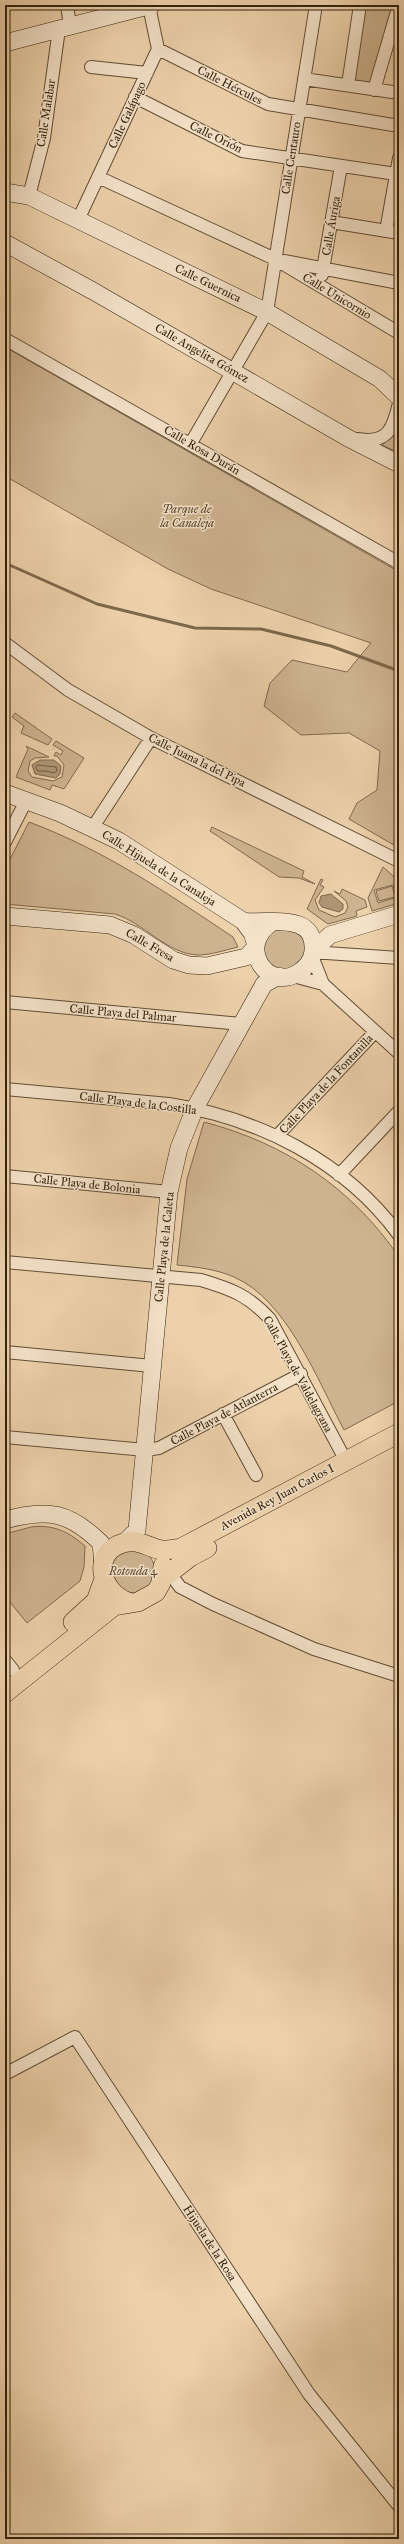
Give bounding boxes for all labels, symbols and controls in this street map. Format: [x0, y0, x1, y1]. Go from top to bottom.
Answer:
street label: Calle Hércules [195, 63, 265, 107]
street label: Calle Malabar [34, 78, 58, 148]
street label: Calle Galápago [105, 79, 150, 151]
street label: Calle Orión [187, 118, 245, 156]
street label: Calle Centauro [278, 121, 304, 195]
street label: Calle Áuriga [318, 194, 344, 257]
street label: Calle Guernica [173, 261, 244, 305]
street label: Calle Unicornio [300, 270, 374, 322]
street label: Calle Angelita Gómez [152, 320, 252, 387]
street label: Calle Rosa Durán [161, 423, 243, 478]
park label: Parque de la Canaleja [159, 502, 214, 531]
street label: Calle Juana la del Pipa [146, 730, 249, 791]
street label: Calle Hijuela de la Canaleja [99, 827, 219, 909]
street label: Calle Fresa [123, 926, 178, 965]
street label: Calle Playa del Palmar [69, 1001, 177, 1025]
street label: Calle Playa de la Fontanilla [276, 1031, 376, 1137]
street label: Calle Playa de la Costilla [79, 1089, 198, 1117]
street label: Calle Playa de Bolonia [33, 1171, 142, 1197]
street label: Calle Playa de la Caleta [151, 1190, 177, 1303]
street label: Calle Playa de Valdelagrana [259, 1313, 336, 1436]
street label: Calle Playa de Atlanterra [168, 1379, 281, 1448]
street label: Avenida Rey Juan Carlos I [217, 1461, 337, 1534]
park label: Rotonda 4 [108, 1564, 158, 1578]
street label: Hijuela de la Rosa [180, 2203, 240, 2284]

